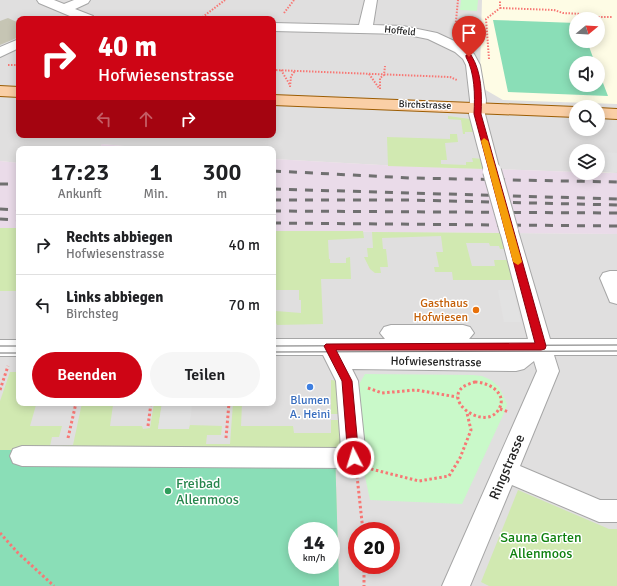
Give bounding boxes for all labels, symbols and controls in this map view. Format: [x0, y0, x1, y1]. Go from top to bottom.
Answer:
north arrow [569, 12, 605, 48]
map controls [569, 12, 605, 180]
pin [452, 16, 486, 57]
icon: arrive [458, 22, 480, 44]
street label: Hoffeld [384, 23, 416, 39]
text: 40 m [98, 30, 157, 64]
icon: right [32, 32, 84, 84]
button: sound [569, 56, 605, 92]
text: Hofwiesenstrasse [98, 64, 234, 86]
street label: Birchstrasse [398, 98, 452, 112]
button: search [569, 100, 605, 136]
icon: left [93, 108, 115, 130]
icon: ahead [135, 108, 157, 130]
icon: right [177, 108, 199, 130]
button: layers [569, 144, 605, 180]
text: 17:23 [50, 157, 109, 187]
text: 1 [149, 157, 162, 187]
text: 300 [203, 157, 241, 187]
text: Ankunft [58, 186, 102, 202]
text: Min. [144, 186, 168, 202]
text: m [217, 186, 227, 202]
text: Rechts abbiegen [66, 228, 173, 246]
icon: right [32, 234, 54, 256]
text: 40 m [229, 236, 260, 254]
text: Hofwiesenstrasse [66, 246, 164, 262]
text: Links abbiegen [66, 288, 163, 306]
icon: left [32, 294, 54, 316]
text: 70 m [229, 296, 260, 314]
place label: Gasthaus Hofwiesen [413, 296, 468, 325]
marker: Gasthaus Hofwiesen [471, 305, 481, 315]
text: Birchsteg [66, 306, 119, 322]
button: Beenden [32, 352, 142, 398]
button: Teilen [150, 352, 260, 398]
street label: Hofwiesenstrasse [390, 354, 482, 370]
marker: Blumen A. Heini [305, 382, 315, 392]
place label: Blumen A. Heini [290, 393, 330, 422]
street label: Ringstrasse [486, 432, 528, 502]
position arrow [333, 437, 375, 479]
place label: Freibad Allenmoos [176, 475, 239, 508]
marker: Freibad Allenmoos [163, 486, 173, 496]
speed limit sign: 20 [348, 522, 400, 574]
park label: Sauna Garten Allenmoos [500, 529, 582, 562]
text: 14 [303, 530, 325, 555]
text: km/h [303, 552, 325, 564]

